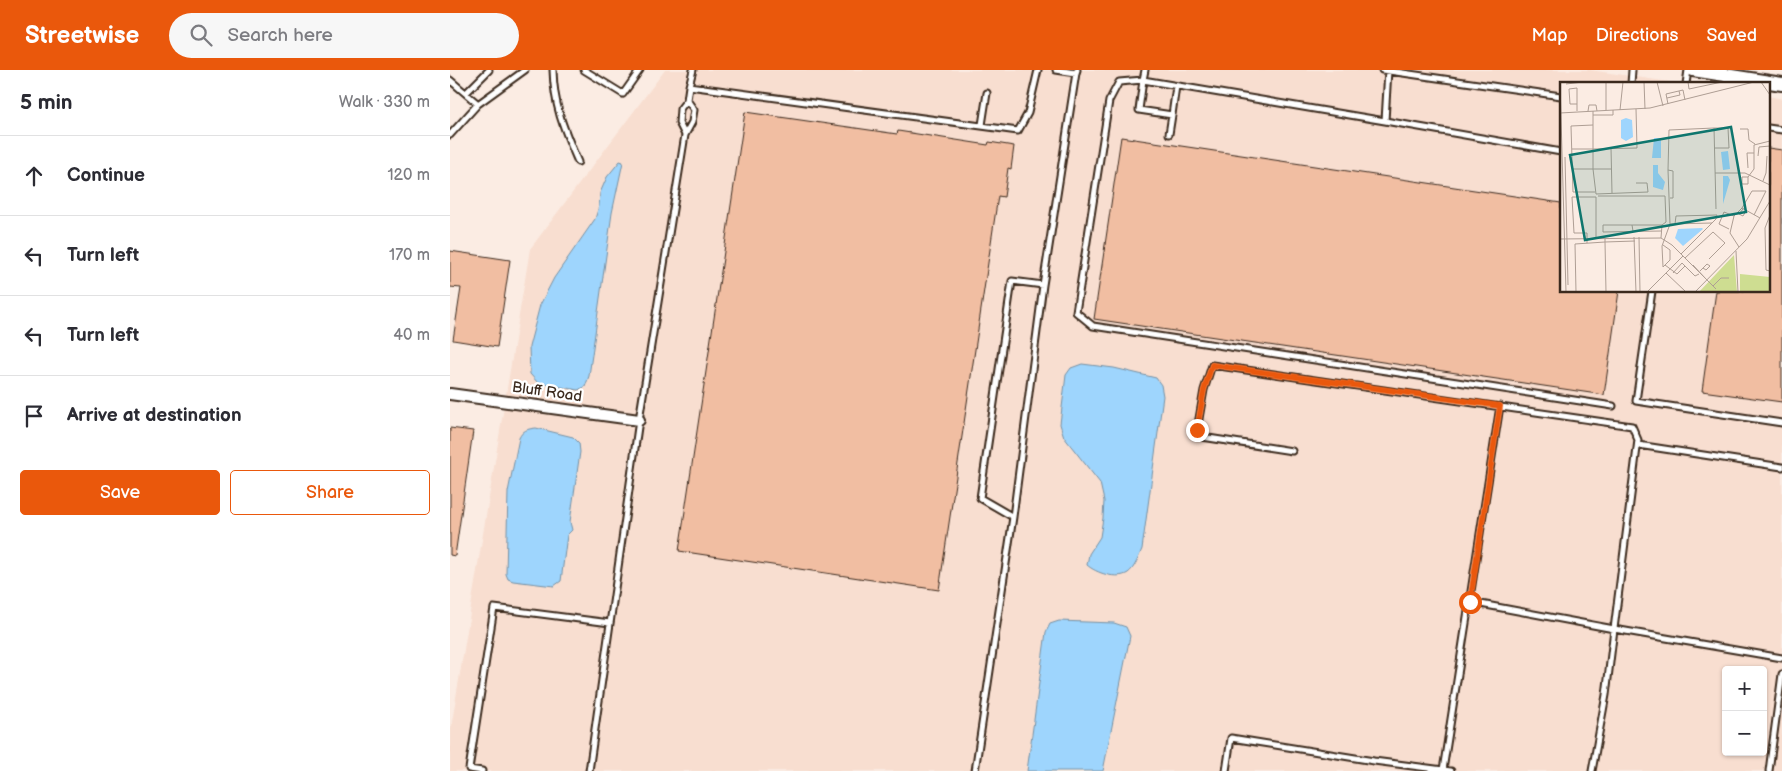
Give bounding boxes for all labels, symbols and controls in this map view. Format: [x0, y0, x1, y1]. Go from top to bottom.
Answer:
search box [169, 13, 519, 58]
text: Streetwise [25, 21, 139, 50]
icon: search [187, 21, 215, 49]
text: Search here [227, 24, 333, 47]
text: Map [1532, 25, 1568, 46]
text: Directions [1596, 25, 1678, 46]
text: Saved [1706, 25, 1757, 46]
inset map [1560, 82, 1770, 292]
text: 5 min [20, 90, 73, 115]
text: Walk · 330 m [339, 93, 430, 112]
icon: ahead [20, 162, 48, 190]
text: Continue [67, 164, 145, 187]
text: 120 m [387, 166, 430, 185]
icon: left [20, 242, 48, 270]
text: Turn left [67, 244, 139, 267]
text: 170 m [389, 246, 430, 265]
icon: left [20, 322, 48, 350]
text: Turn left [67, 324, 139, 347]
text: 40 m [393, 326, 430, 345]
street label: Bluff Road [511, 378, 583, 406]
icon: arrive [20, 402, 48, 430]
text: Arrive at destination [67, 404, 242, 427]
route end [1186, 419, 1209, 442]
button: Save [20, 470, 220, 515]
button: Share [230, 470, 430, 515]
route start [1459, 591, 1482, 614]
map controls [1722, 666, 1767, 756]
button: + [1722, 666, 1767, 711]
button: − [1722, 711, 1767, 756]

